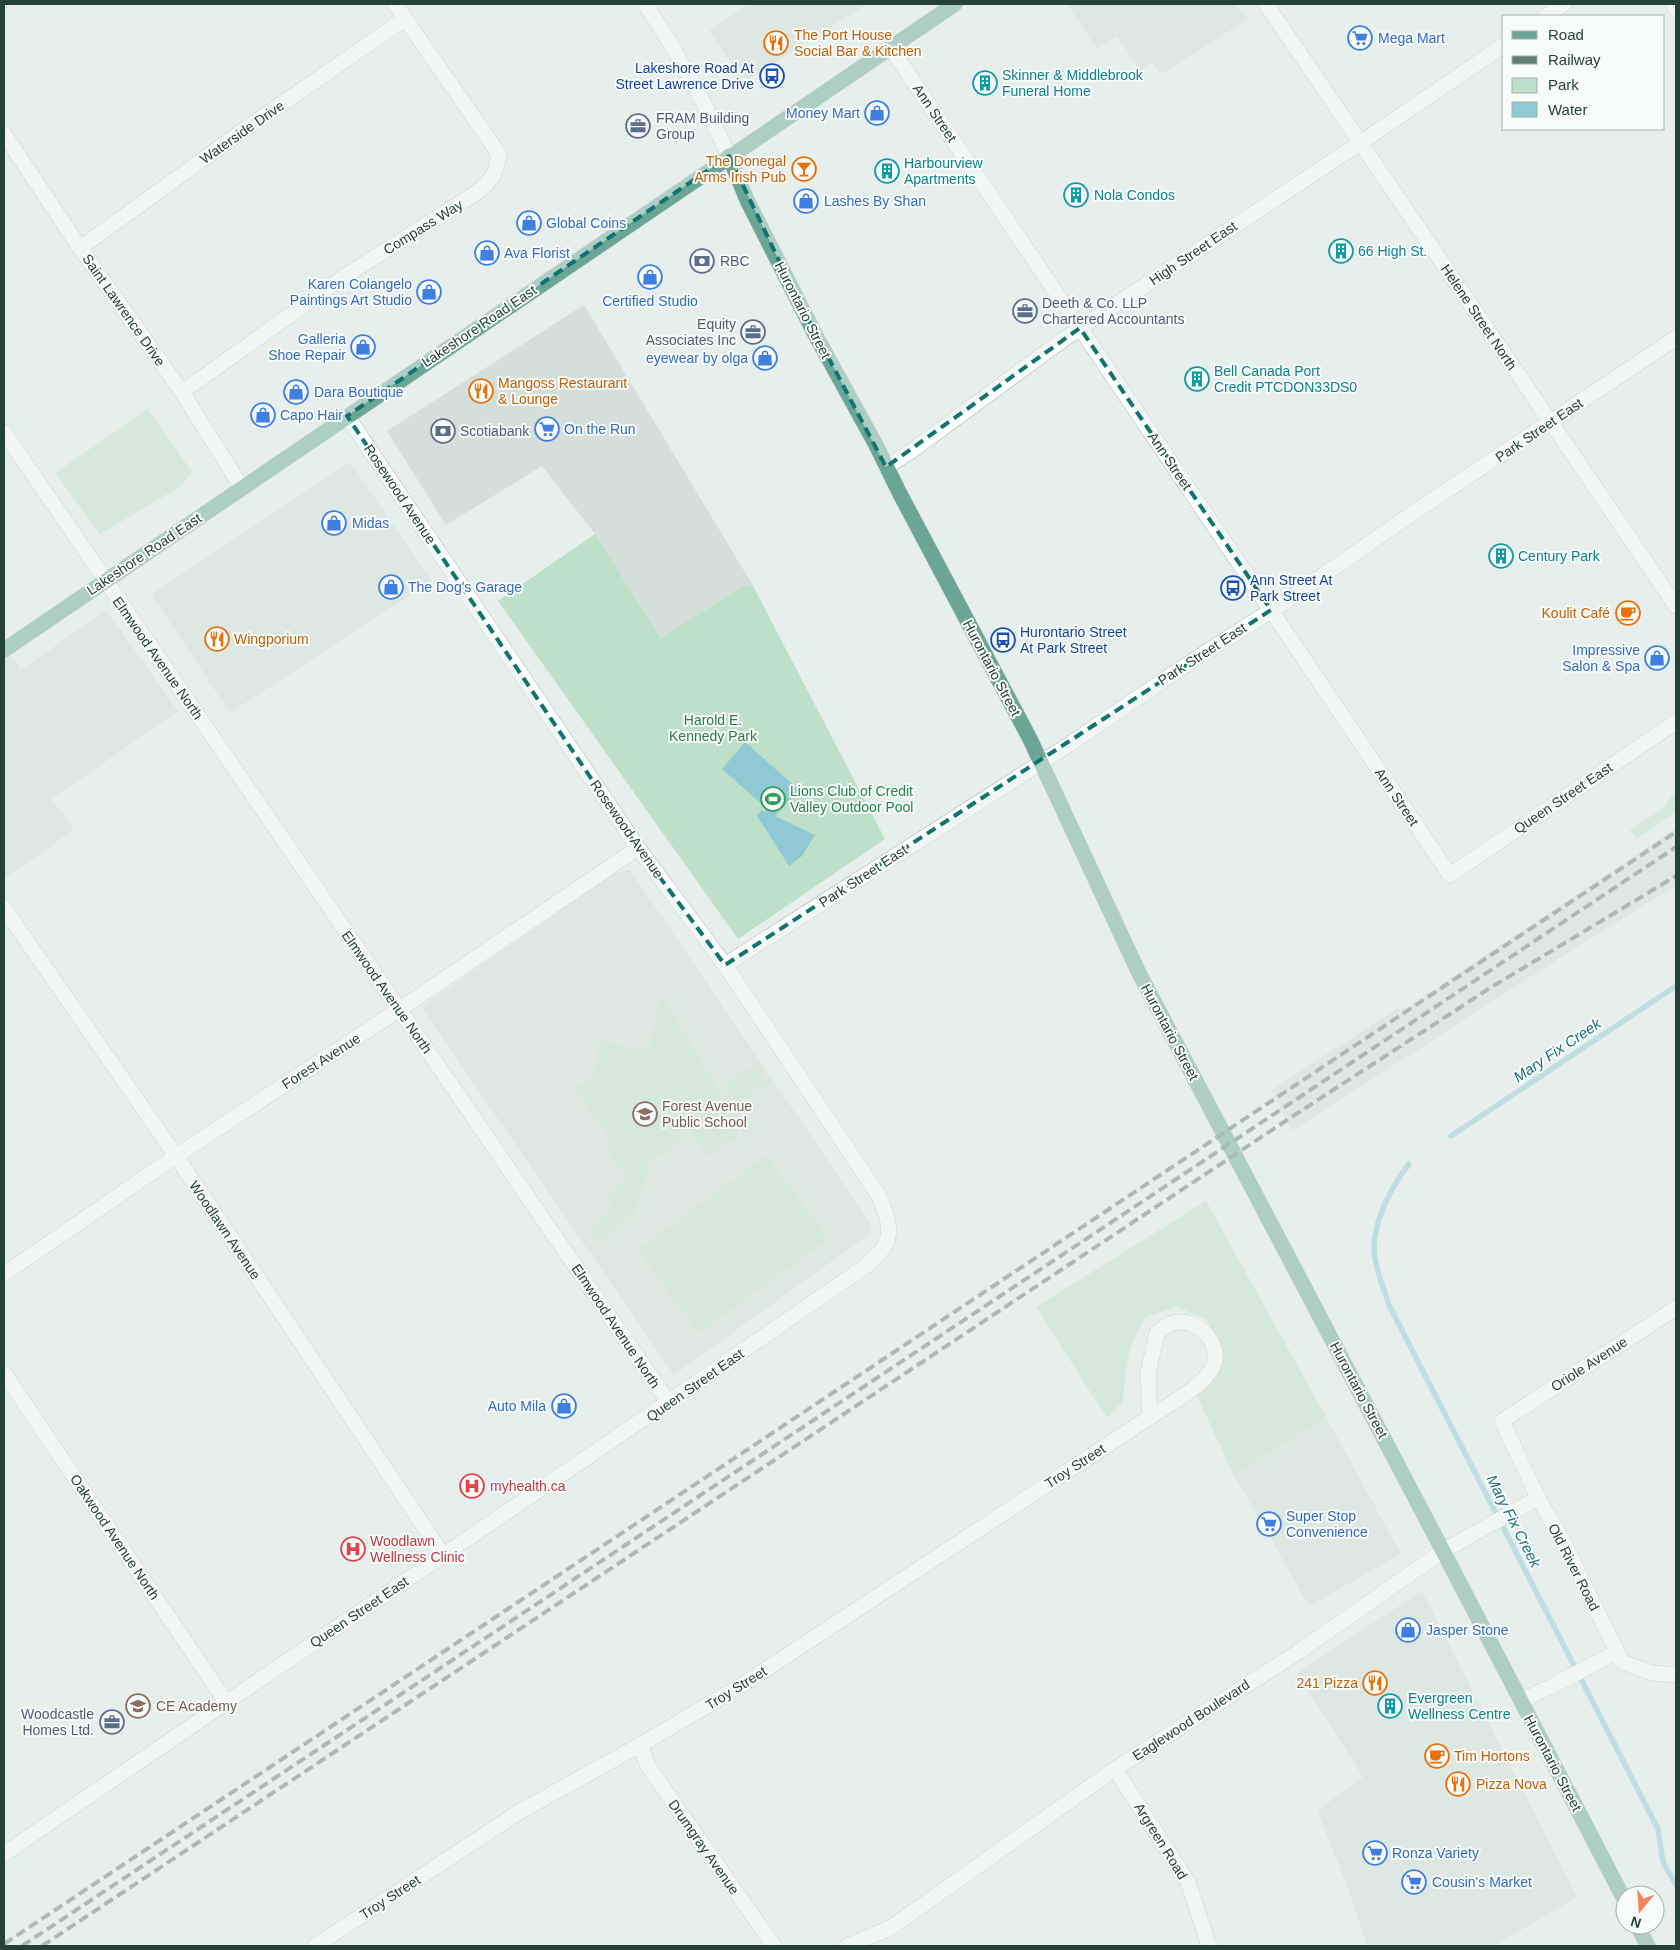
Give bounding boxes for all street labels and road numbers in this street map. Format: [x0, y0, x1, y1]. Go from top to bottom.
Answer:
street label: Ann Street [910, 81, 960, 145]
street label: Waterside Drive [197, 97, 287, 167]
street label: Compass Way [380, 196, 466, 258]
street label: High Street East [1146, 218, 1240, 288]
street label: Saint Lawrence Drive [79, 251, 169, 369]
street label: Hurontario Street [772, 259, 834, 361]
street label: Helene Street North [1438, 261, 1520, 373]
street label: Lakeshore Road East [419, 282, 539, 370]
street label: Park Street East [1492, 395, 1586, 465]
street label: Ann Street [1145, 429, 1195, 493]
street label: Rosewood Avenue [361, 441, 439, 547]
street label: Lakeshore Road East [84, 510, 204, 598]
street label: Elmwood Avenue North [110, 594, 206, 722]
street label: Hurontario Street [960, 617, 1024, 719]
street label: Park Street East [1155, 619, 1249, 688]
street label: Queen Street East [1511, 759, 1615, 837]
street label: Ann Street [1372, 765, 1422, 829]
street label: Rosewood Avenue [587, 777, 667, 881]
street label: Park Street East [816, 841, 910, 910]
street label: Elmwood Avenue North [339, 928, 435, 1056]
street label: Hurontario Street [1138, 981, 1202, 1083]
street label: Forest Avenue [279, 1030, 363, 1092]
street label: Woodlawn Avenue [186, 1178, 264, 1283]
street label: Elmwood Avenue North [569, 1261, 663, 1391]
street label: Oriole Avenue [1548, 1333, 1630, 1395]
street label: Hurontario Street [1327, 1339, 1391, 1441]
street label: Queen Street East [643, 1345, 747, 1425]
street label: Troy Street [1042, 1441, 1108, 1491]
street label: Oakwood Avenue North [67, 1471, 163, 1603]
street label: Old River Road [1545, 1521, 1603, 1613]
street label: Queen Street East [307, 1573, 411, 1651]
street label: Troy Street [703, 1663, 769, 1713]
street label: Eaglewood Boulevard [1130, 1676, 1252, 1764]
street label: Hurontario Street [1521, 1712, 1585, 1814]
street label: Drumgray Avenue [665, 1797, 743, 1898]
street label: Argreen Road [1131, 1800, 1191, 1882]
street label: Troy Street [357, 1872, 423, 1922]

